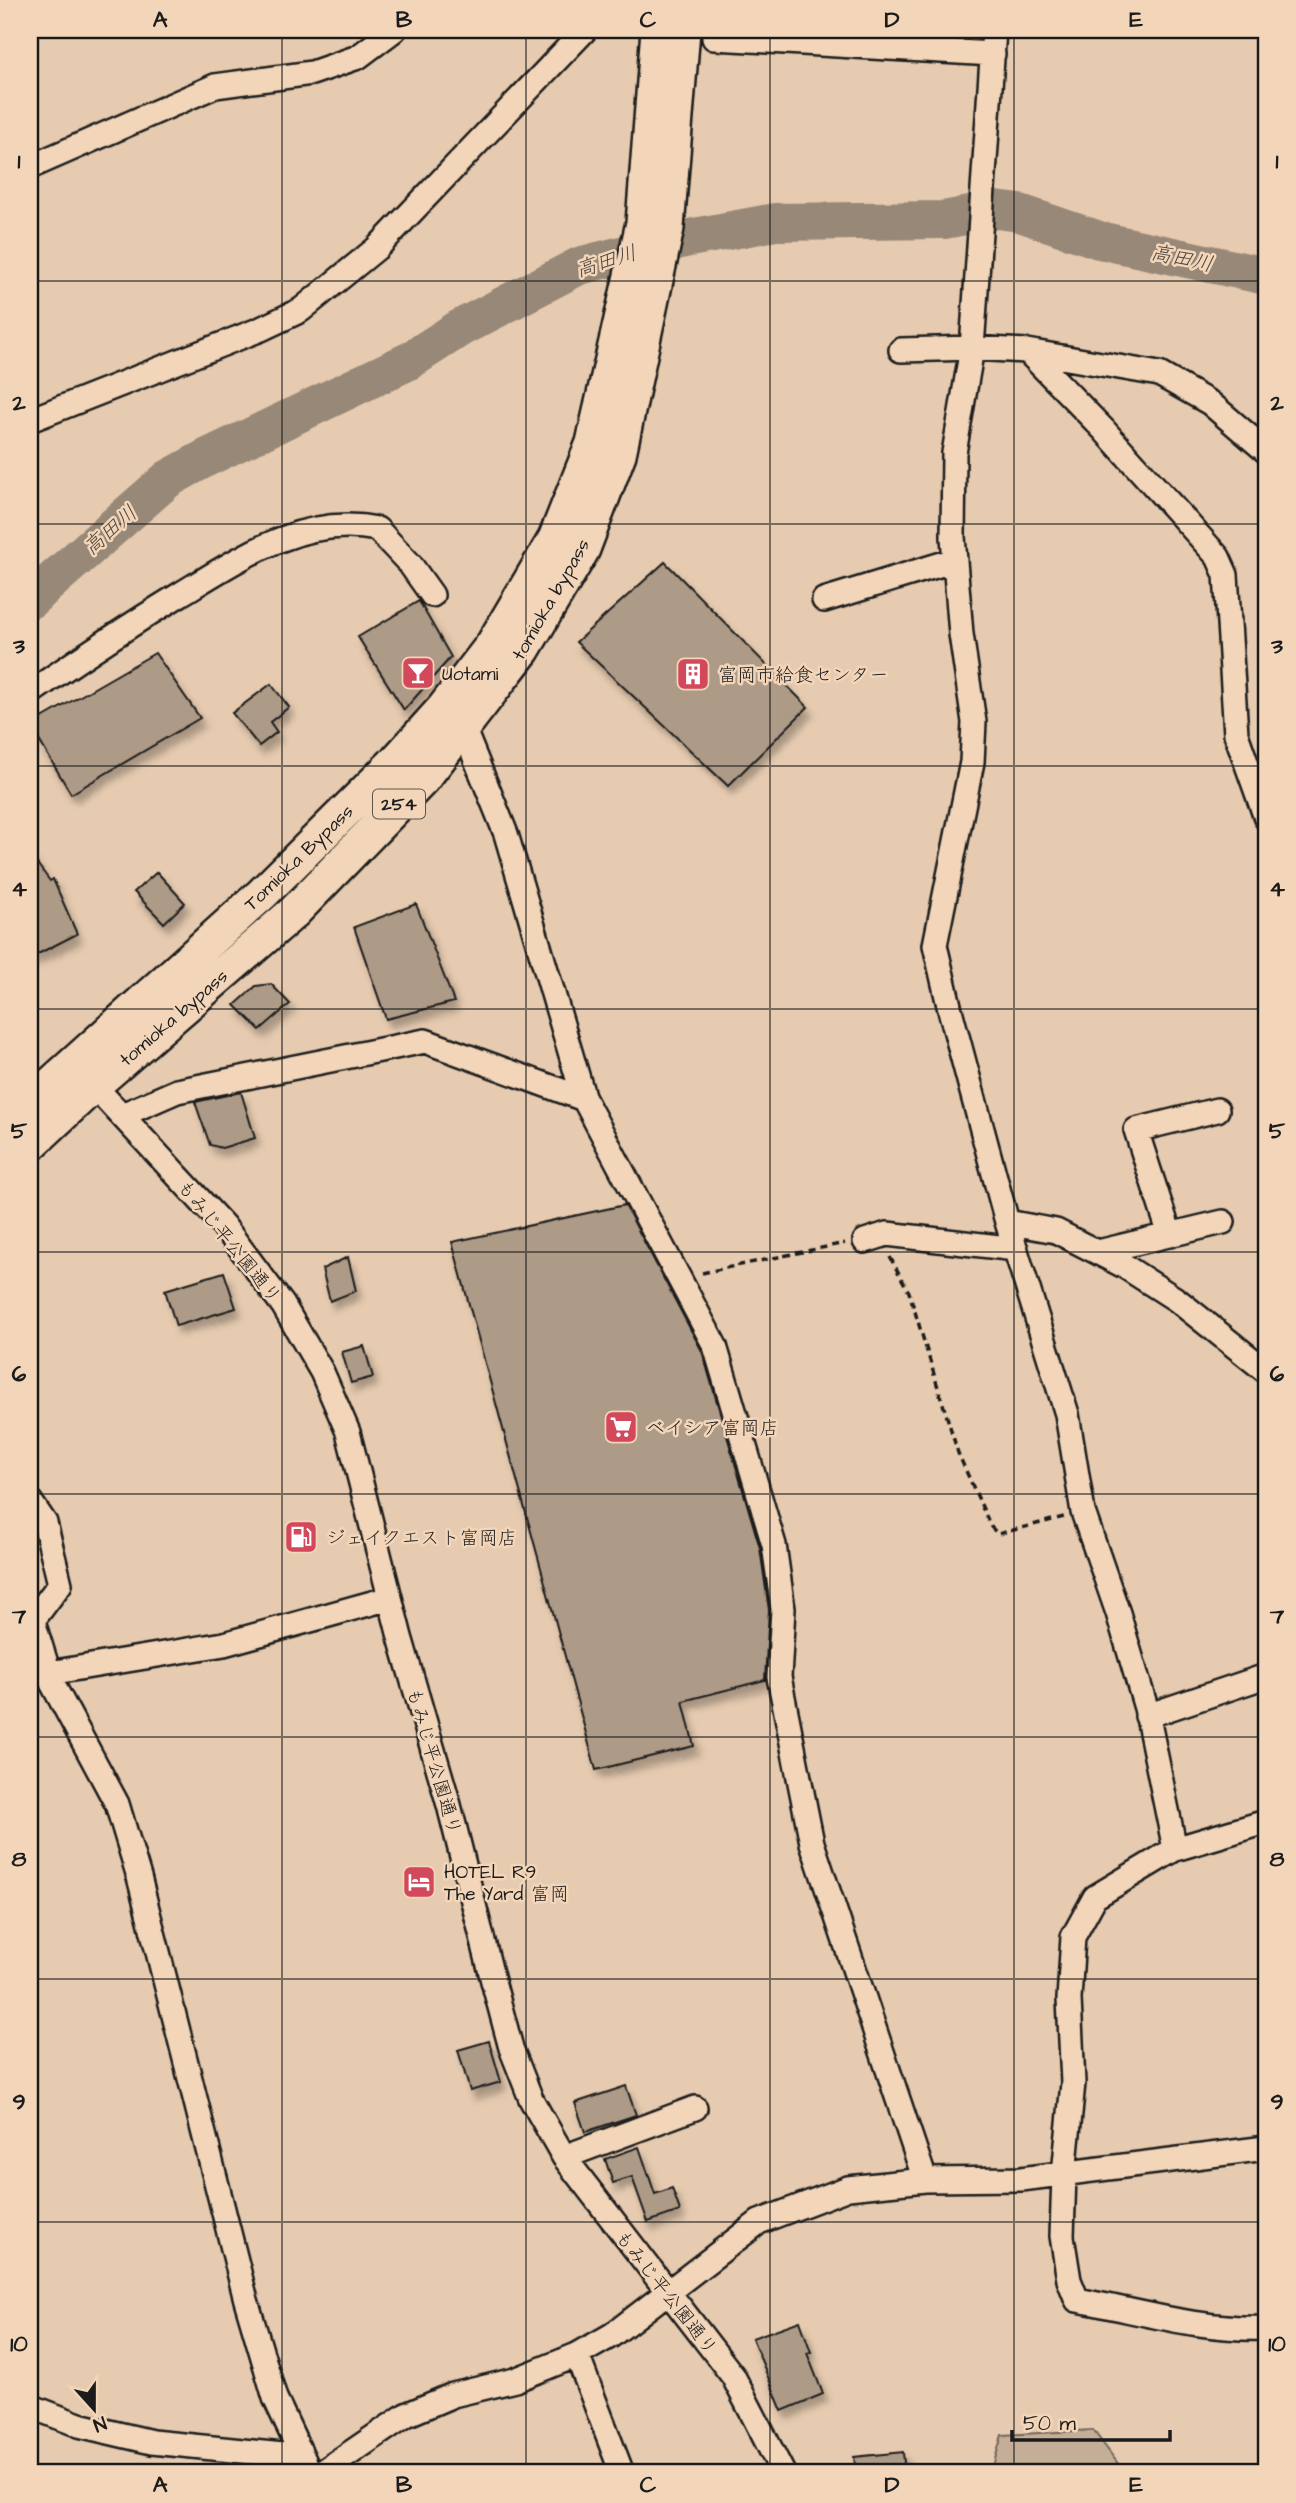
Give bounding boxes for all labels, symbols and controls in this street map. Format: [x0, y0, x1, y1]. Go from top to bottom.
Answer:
text: A [153, 4, 168, 36]
text: B [396, 4, 413, 36]
text: C [640, 4, 657, 36]
text: D [885, 4, 900, 36]
text: E [1129, 4, 1143, 36]
text: 1 [18, 145, 21, 177]
text: 1 [1276, 145, 1279, 177]
water label: 高田川 [572, 238, 641, 285]
water label: 高田川 [1148, 238, 1216, 279]
text: 2 [11, 387, 26, 419]
text: 2 [1269, 387, 1284, 419]
water label: 高田川 [77, 499, 144, 562]
street label: tomioka bypass [506, 534, 598, 666]
text: 3 [12, 630, 25, 662]
text: 3 [1270, 630, 1283, 662]
bar icon: Uotami [399, 654, 437, 692]
building icon: 富岡市給食センター [674, 655, 712, 693]
place label: Uotami [442, 661, 498, 688]
place label: 富岡市給食センター [718, 662, 888, 689]
road number: 254 [373, 790, 425, 818]
street label: Tomioka Bypass [238, 799, 361, 918]
text: 4 [11, 873, 27, 905]
text: 4 [1269, 873, 1285, 905]
street label: tomioka bypass [114, 963, 235, 1074]
text: 5 [11, 1115, 28, 1147]
text: 5 [1269, 1115, 1286, 1147]
street label: もみじ平公園通り [171, 1174, 287, 1310]
text: 6 [12, 1358, 27, 1390]
text: 6 [1270, 1358, 1285, 1390]
supermarket icon: ベイシア富岡店 [602, 1408, 640, 1446]
place label: ベイシア富岡店 [646, 1415, 779, 1442]
fuel station icon: ジェイクエスト富岡店 [282, 1518, 320, 1556]
place label: ジェイクエスト富岡店 [326, 1525, 517, 1552]
text: 7 [11, 1600, 27, 1632]
text: 7 [1269, 1600, 1285, 1632]
street label: もみじ平公園通り [400, 1685, 467, 1838]
text: 8 [12, 1843, 27, 1875]
text: 8 [1270, 1843, 1285, 1875]
place label: HOTEL R9 The Yard 富岡 [444, 1859, 569, 1908]
hotel icon: HOTEL R9 The Yard 富岡 [400, 1863, 438, 1901]
text: 9 [12, 2086, 26, 2118]
text: 9 [1270, 2086, 1284, 2118]
street label: もみじ平公園通り [608, 2225, 723, 2361]
text: 10 [10, 2328, 28, 2360]
text: 10 [1268, 2328, 1286, 2360]
north arrow [60, 2374, 130, 2444]
scale bar [1012, 2398, 1170, 2442]
text: N [89, 2409, 110, 2438]
text: 50 m [1023, 2409, 1077, 2438]
text: A [153, 2469, 168, 2501]
text: B [396, 2469, 413, 2501]
text: C [640, 2469, 657, 2501]
text: D [885, 2469, 900, 2501]
text: E [1129, 2469, 1143, 2501]

